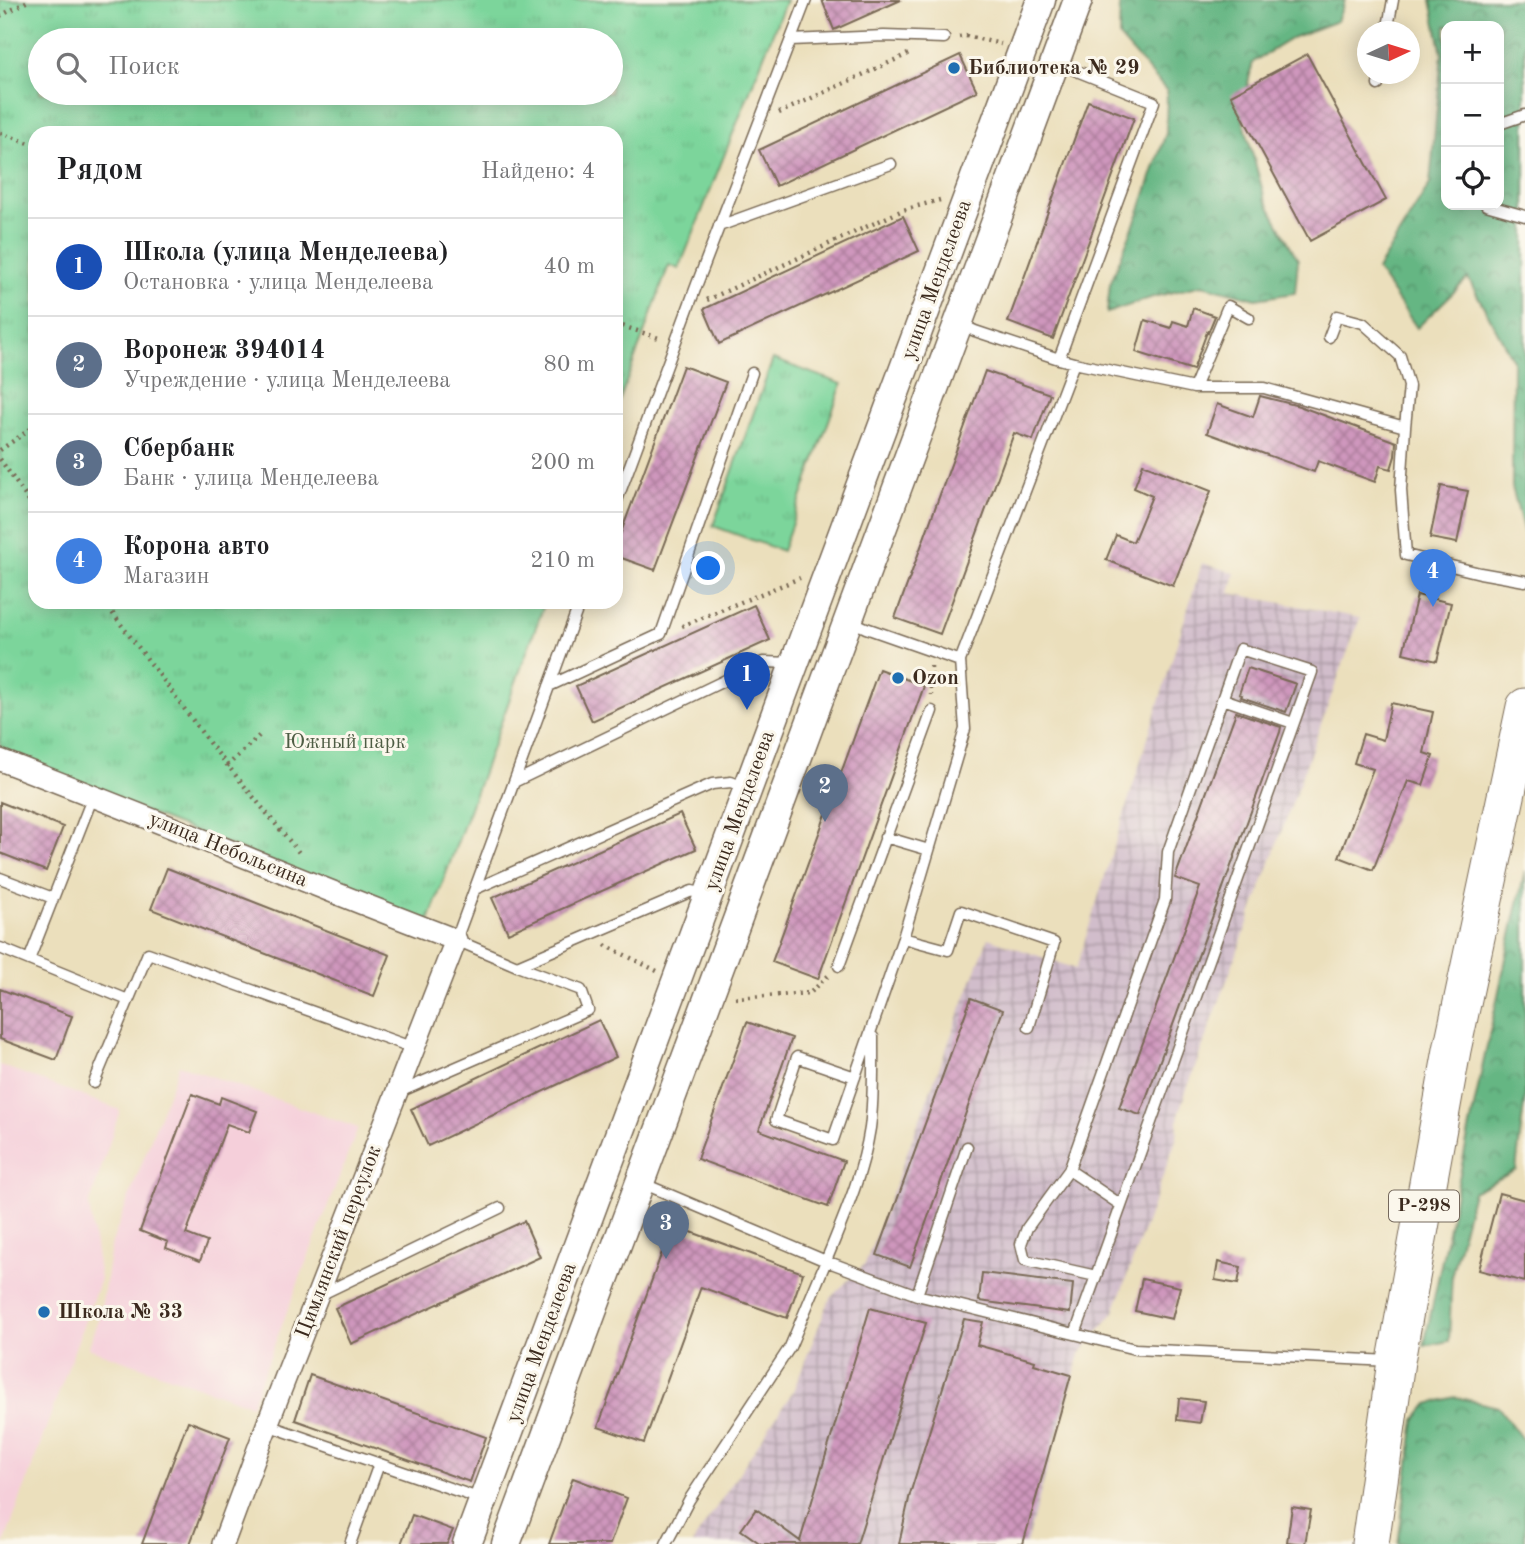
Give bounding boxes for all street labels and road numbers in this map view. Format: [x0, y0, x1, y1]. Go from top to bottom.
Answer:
street label: улица Менделеева [898, 197, 976, 363]
street label: улица Менделеева [701, 728, 779, 894]
street label: улица Небольсина [146, 809, 310, 891]
street label: Цимлянский переулок [293, 1142, 386, 1341]
road number: Р-298 [1389, 1190, 1459, 1222]
street label: улица Менделеева [503, 1260, 581, 1426]

